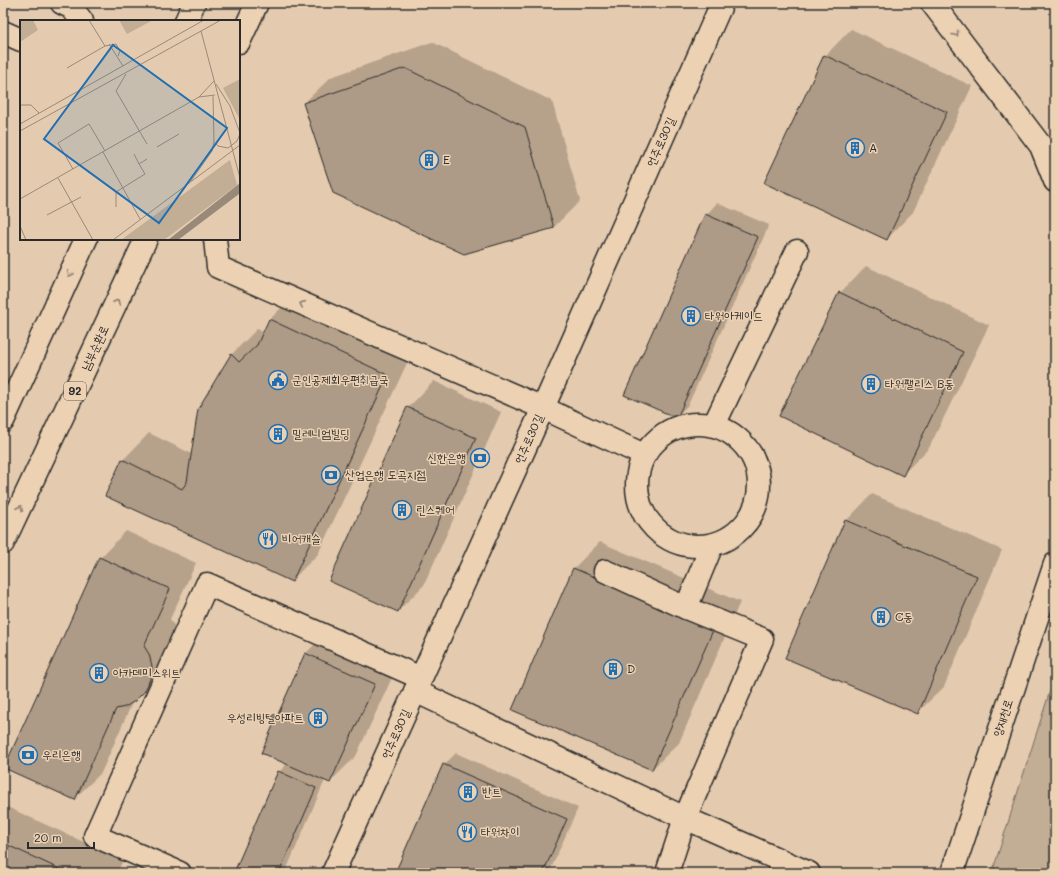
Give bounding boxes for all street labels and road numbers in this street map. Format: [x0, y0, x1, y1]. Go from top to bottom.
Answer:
street label: 언주로30길 [642, 114, 678, 169]
street label: 남부순환로 [77, 322, 112, 373]
road number: 92 [64, 382, 86, 400]
street label: 언주로30길 [510, 411, 546, 466]
street label: 양재천로 [988, 697, 1016, 739]
street label: 언주로30길 [377, 706, 413, 761]

